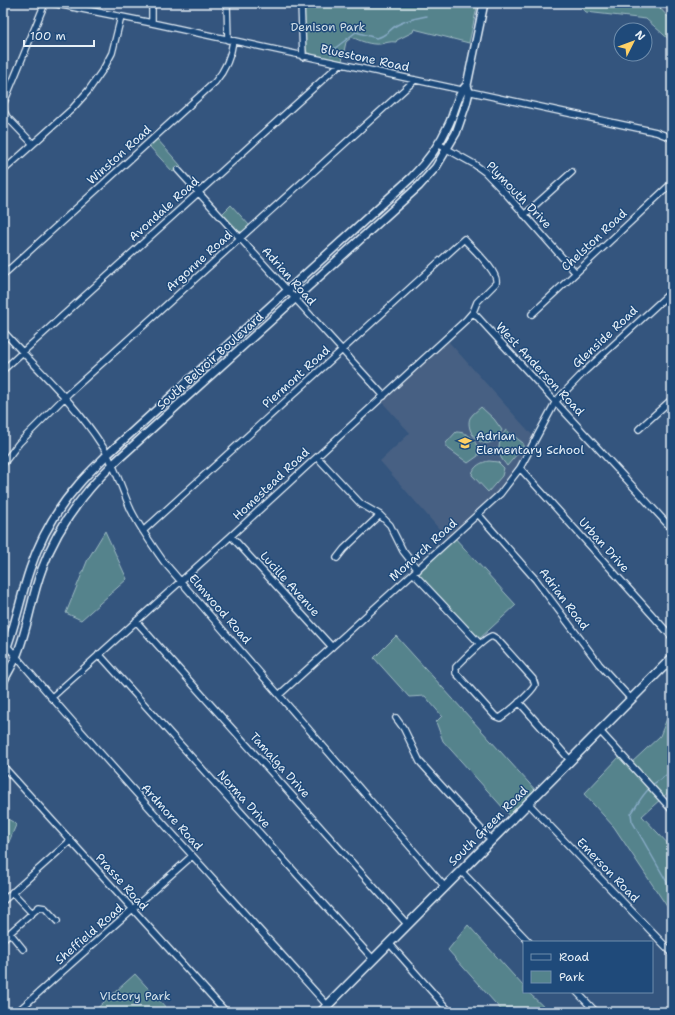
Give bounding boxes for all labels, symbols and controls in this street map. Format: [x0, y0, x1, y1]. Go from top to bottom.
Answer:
park label: Denison Park [290, 19, 366, 35]
scale bar [24, 22, 94, 48]
north arrow [613, 22, 653, 62]
text: N [632, 27, 649, 44]
text: 100 m [30, 28, 66, 44]
street label: Bluestone Road [319, 41, 411, 75]
street label: Winston Road [83, 122, 155, 188]
street label: Plymouth Drive [483, 158, 555, 232]
street label: Avondale Road [126, 173, 203, 245]
street label: Chelston Road [558, 205, 631, 275]
street label: Argonne Road [162, 227, 236, 295]
street label: Adrian Road [258, 243, 320, 309]
street label: Glenside Road [569, 302, 641, 371]
street label: South Belvoir Boulevard [153, 308, 267, 413]
street label: West Anderson Road [492, 319, 588, 420]
street label: Piermont Road [259, 342, 334, 412]
place label: Adrian Elementary School [476, 428, 584, 458]
school or university icon: Adrian Elementary School [457, 435, 473, 451]
street label: Homestead Road [229, 444, 313, 524]
street label: Urban Drive [575, 514, 633, 576]
street label: Monarch Road [386, 515, 461, 585]
street label: Lucille Avenue [257, 548, 324, 620]
street label: Adrian Road [535, 565, 593, 634]
street label: Elmwood Road [185, 571, 255, 648]
street label: Tamalga Drive [246, 729, 314, 801]
street label: Norma Drive [214, 767, 274, 832]
street label: Ardmore Road [138, 780, 207, 854]
street label: South Green Road [445, 782, 532, 869]
street label: Emerson Road [573, 834, 643, 906]
street label: Prasse Road [92, 850, 152, 914]
street label: Sheffield Road [52, 900, 127, 968]
legend [523, 941, 653, 993]
text: Road [559, 949, 590, 965]
text: Park [559, 969, 585, 985]
park label: Victory Park [99, 988, 171, 1004]

